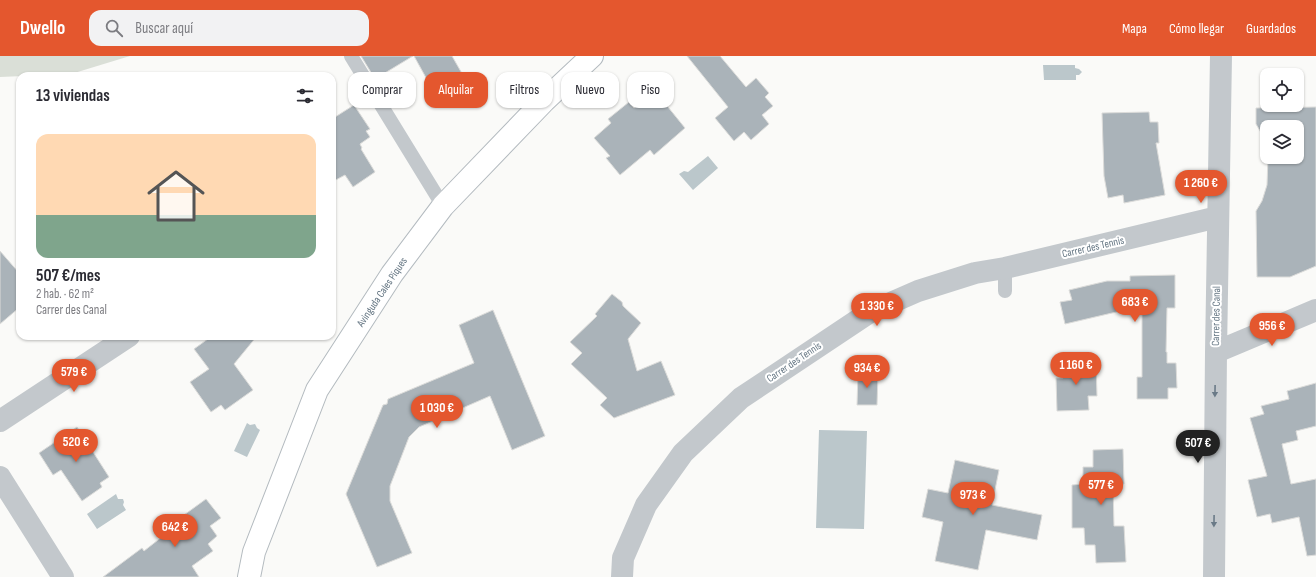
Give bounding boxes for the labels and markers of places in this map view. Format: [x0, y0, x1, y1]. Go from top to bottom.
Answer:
pin: 1 260 € [1164, 170, 1238, 204]
pin: 683 € [1107, 289, 1163, 323]
pin: 1 330 € [840, 293, 914, 327]
pin: 956 € [1244, 313, 1300, 347]
pin: 1 160 € [1039, 352, 1113, 386]
pin: 934 € [839, 355, 895, 389]
pin: 579 € [46, 359, 102, 393]
pin: 1 030 € [400, 395, 474, 429]
pin: 520 € [48, 429, 104, 463]
pin: 507 € [1170, 430, 1226, 464]
pin: 577 € [1073, 472, 1129, 506]
pin: 973 € [945, 482, 1001, 516]
pin: 642 € [147, 514, 203, 548]

